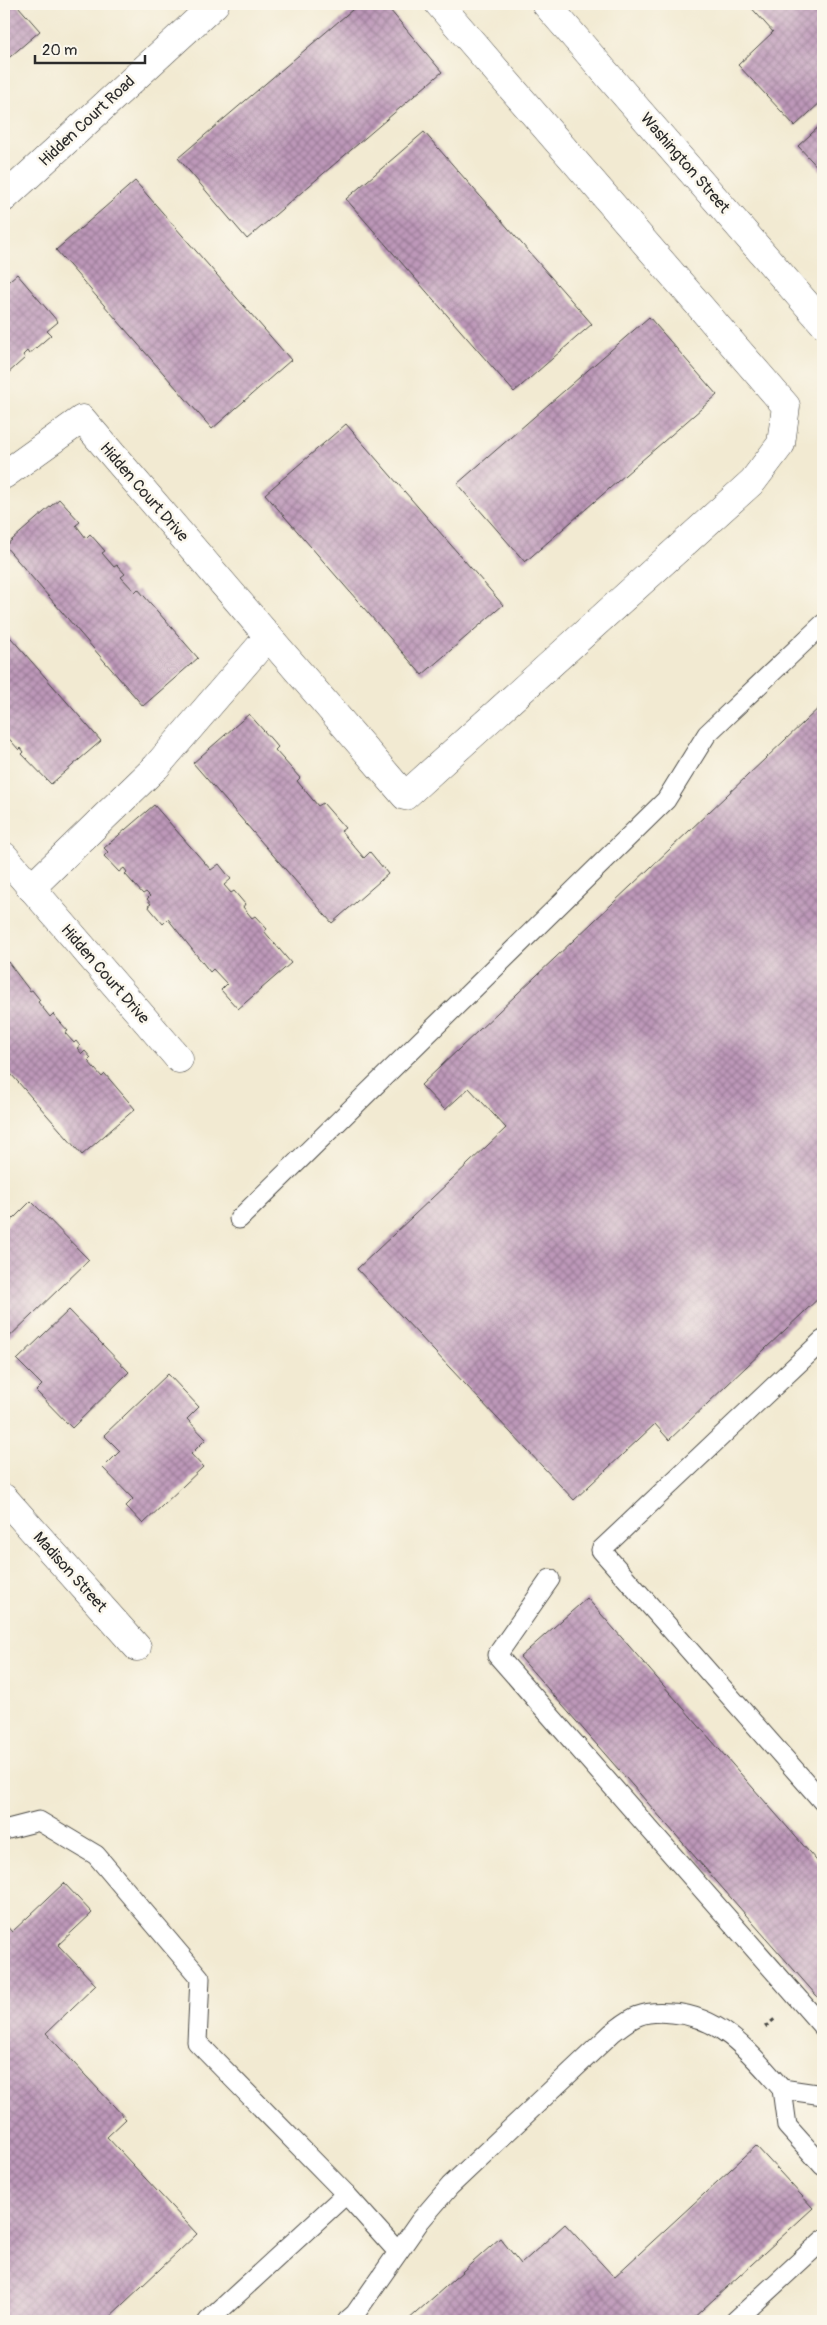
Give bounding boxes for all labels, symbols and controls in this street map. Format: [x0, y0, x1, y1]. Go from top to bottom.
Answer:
scale bar [35, 32, 145, 64]
text: 20 m [42, 41, 77, 60]
street label: Hidden Court Road [35, 71, 139, 171]
street label: Washington Street [636, 109, 734, 218]
street label: Hidden Court Drive [95, 438, 193, 546]
street label: Hidden Court Drive [56, 920, 154, 1028]
street label: Madison Street [29, 1528, 112, 1617]

